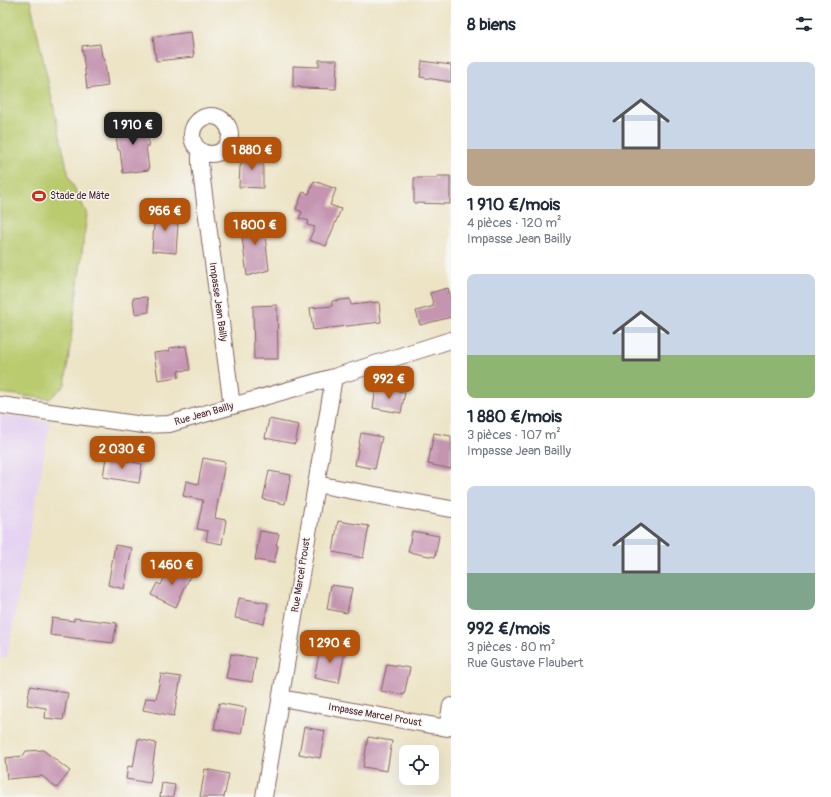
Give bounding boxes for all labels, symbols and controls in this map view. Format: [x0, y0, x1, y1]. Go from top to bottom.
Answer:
icon: filters [793, 13, 815, 35]
text: 8 biens [467, 14, 516, 35]
icon: home [605, 88, 677, 160]
pin: 1 910 € [96, 112, 170, 146]
text: 1 910 € [113, 117, 153, 133]
pin: 1 880 € [215, 137, 289, 171]
text: 1 880 € [231, 142, 273, 158]
sports icon: Stade de Mâte [31, 188, 47, 204]
place label: Stade de Mâte [50, 190, 110, 202]
text: 1 910 €/mois [467, 194, 560, 215]
pin: 966 € [137, 198, 193, 232]
text: 966 € [148, 203, 182, 219]
pin: 1 800 € [218, 212, 292, 246]
text: 4 pièces · 120 m² [467, 215, 561, 231]
text: 1 800 € [233, 217, 277, 233]
text: Impasse Jean Bailly [467, 231, 571, 247]
street label: Impasse Jean Bailly [206, 261, 230, 343]
icon: home [605, 300, 677, 372]
pin: 992 € [361, 366, 417, 400]
text: 992 € [373, 371, 405, 387]
street label: Rue Jean Bailly [173, 400, 236, 428]
text: 1 880 €/mois [467, 406, 562, 427]
text: 3 pièces · 107 m² [467, 427, 561, 443]
pin: 2 030 € [85, 436, 159, 470]
text: 2 030 € [99, 441, 145, 457]
text: Impasse Jean Bailly [467, 443, 571, 459]
icon: home [605, 512, 677, 584]
street label: Rue Marcel Proust [289, 536, 313, 613]
pin: 1 460 € [135, 552, 209, 586]
text: 1 460 € [150, 557, 194, 573]
text: 992 €/mois [467, 618, 550, 639]
pin: 1 290 € [293, 630, 367, 664]
text: 1 290 € [309, 635, 351, 651]
text: 3 pièces · 80 m² [467, 639, 555, 655]
text: Rue Gustave Flaubert [467, 655, 584, 671]
street label: Impasse Marcel Proust [327, 701, 424, 729]
map controls [399, 745, 439, 785]
button: locate [399, 745, 439, 785]

